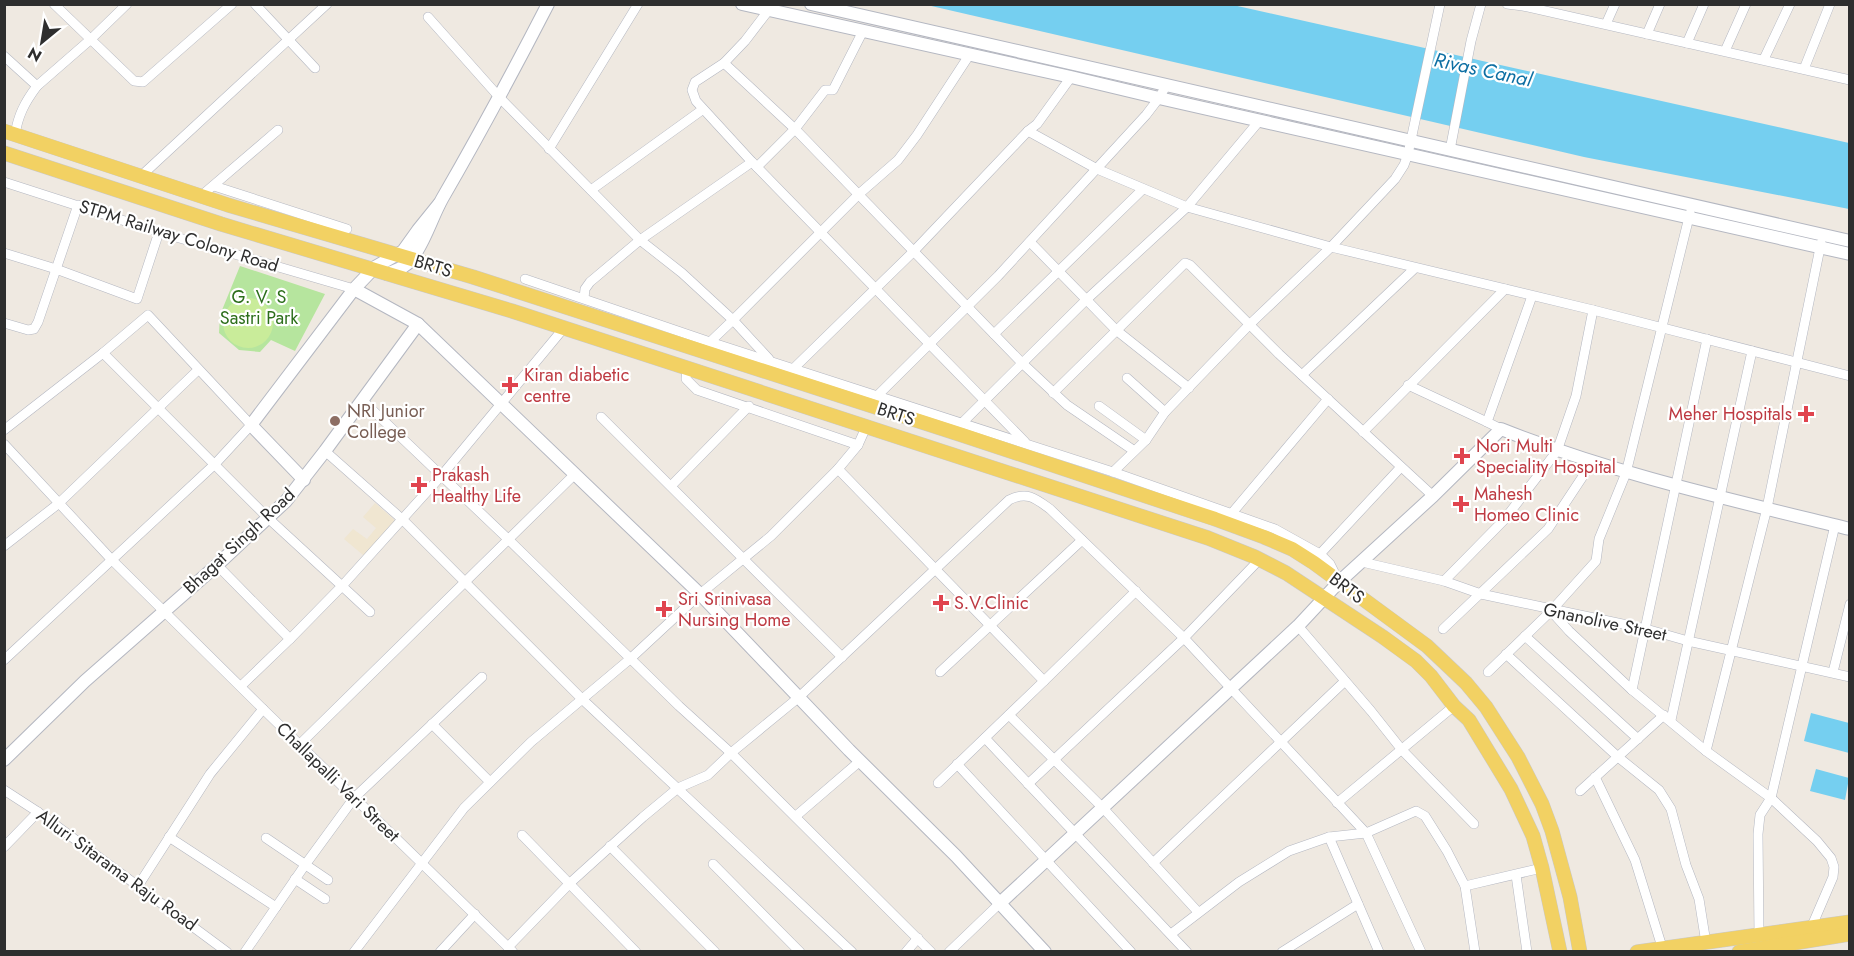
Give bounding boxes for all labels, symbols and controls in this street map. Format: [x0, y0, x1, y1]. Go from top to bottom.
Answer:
north arrow [12, 12, 72, 72]
text: N [23, 41, 46, 68]
water label: Rivas Canal [1431, 45, 1536, 95]
street label: STPM Railway Colony Road [76, 193, 282, 279]
street label: BRTS [411, 248, 455, 284]
park label: G. V. S Sastri Park [220, 284, 298, 331]
place label: Kiran diabetic centre [524, 362, 629, 409]
marker: Kiran diabetic centre [501, 376, 519, 394]
street label: BRTS [874, 396, 918, 432]
place label: NRI Junior College [347, 398, 426, 445]
place label: Meher Hospitals [1669, 401, 1792, 427]
marker: Meher Hospitals [1797, 405, 1815, 423]
marker: NRI Junior College [328, 414, 342, 428]
place label: Nori Multi Speciality Hospital [1476, 433, 1616, 480]
marker: Nori Multi Speciality Hospital [1453, 447, 1471, 465]
place label: Prakash Healthy Life [432, 462, 521, 509]
marker: Prakash Healthy Life [410, 476, 428, 494]
place label: Mahesh Homeo Clinic [1474, 481, 1579, 528]
street label: Bhagat Singh Road [177, 482, 301, 600]
marker: Mahesh Homeo Clinic [1452, 495, 1470, 513]
street label: BRTS [1324, 566, 1370, 610]
place label: Sri Srinivasa Nursing Home [678, 586, 791, 633]
place label: S.V.Clinic [954, 590, 1029, 616]
marker: S.V.Clinic [932, 594, 950, 612]
street label: Gnanolive Street [1541, 596, 1670, 648]
marker: Sri Srinivasa Nursing Home [655, 600, 673, 618]
street label: Challapalli Vari Street [270, 716, 406, 848]
street label: Alluri Sitarama Raju Road [31, 803, 203, 937]

